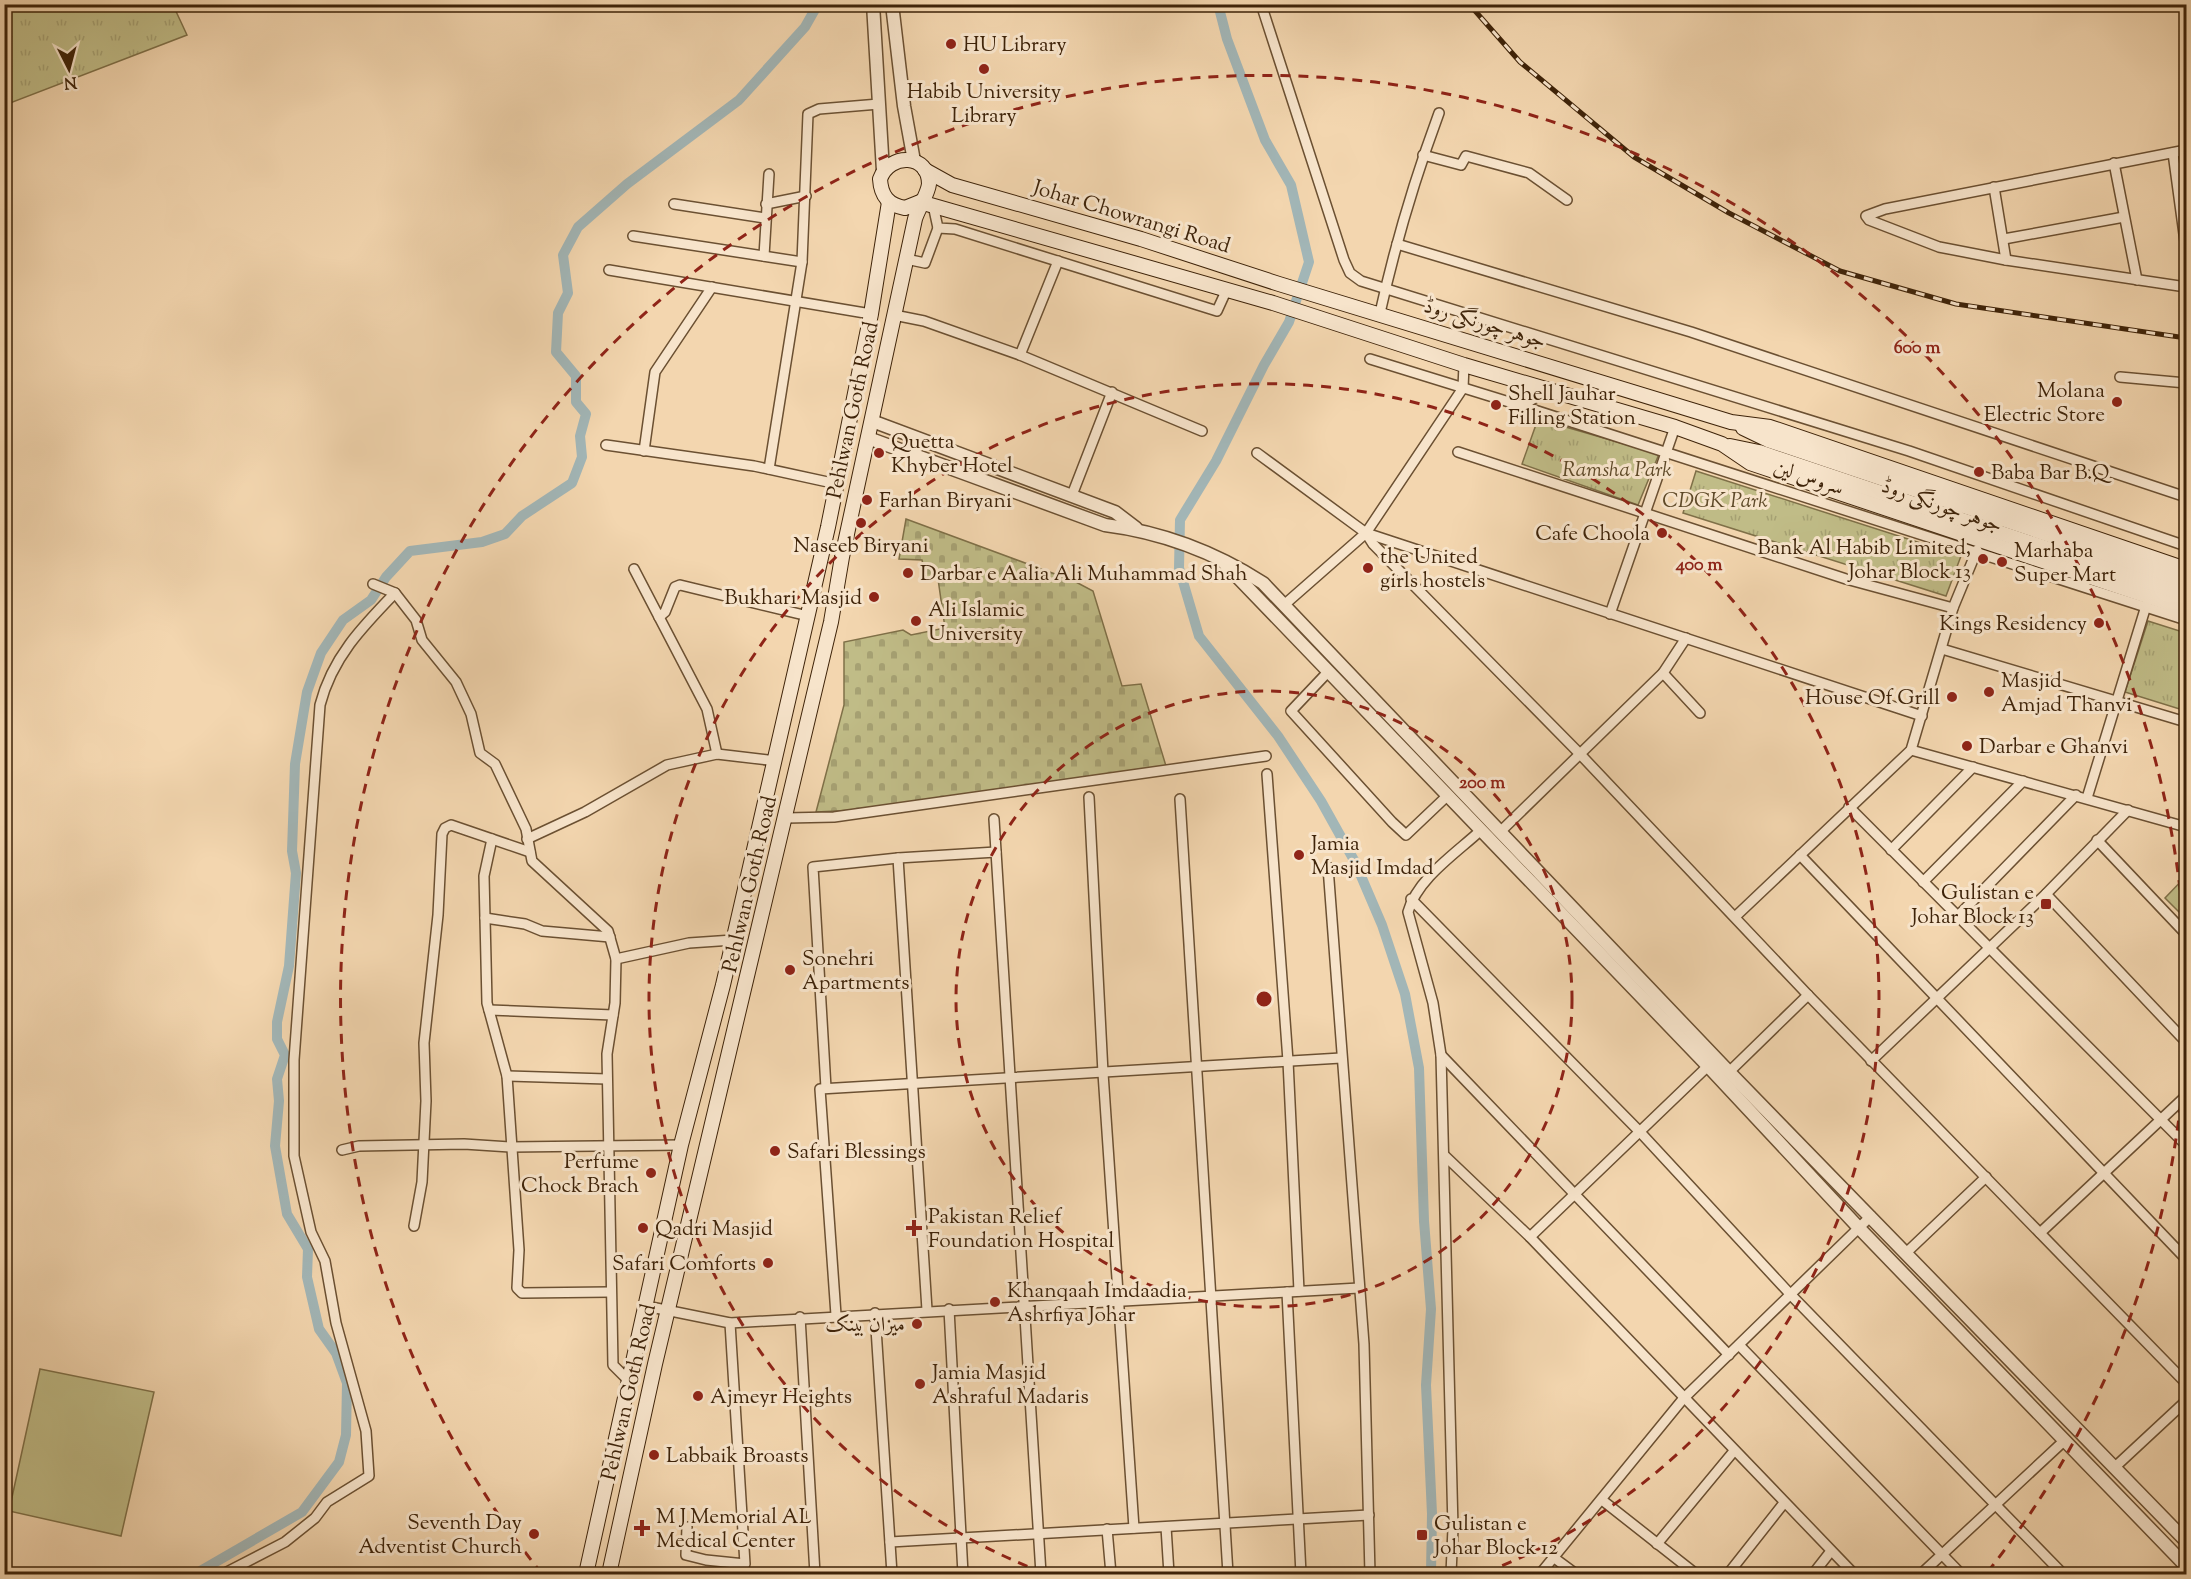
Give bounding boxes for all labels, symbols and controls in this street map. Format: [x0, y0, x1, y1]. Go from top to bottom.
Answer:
place label: HU Library [963, 31, 1067, 61]
marker: HU Library [944, 37, 958, 51]
north arrow [39, 39, 99, 99]
marker: Habib University Library [977, 62, 991, 76]
text: N [63, 69, 78, 94]
place label: Habib University Library [907, 78, 1062, 132]
street label: Johar Chowrangi Road [1028, 173, 1234, 262]
street label: جوہر چورنگی روڈ [1420, 292, 1549, 358]
street label: Pehlwan Goth Road [821, 319, 887, 502]
text: 600 m [1894, 336, 1940, 362]
place label: Molana Electric Store [1984, 377, 2105, 431]
place label: Shell Jauhar Filling Station [1508, 380, 1636, 434]
marker: Molana Electric Store [2110, 395, 2124, 409]
marker: Shell Jauhar Filling Station [1489, 398, 1503, 412]
place label: Quetta Khyber Hotel [891, 428, 1013, 482]
marker: Quetta Khyber Hotel [872, 446, 886, 460]
street label: سروس لین [1769, 453, 1847, 504]
park label: Ramsha Park [1562, 456, 1672, 486]
place label: Baba Bar B.Q [1991, 459, 2112, 489]
marker: Baba Bar B.Q [1972, 465, 1986, 479]
street label: جوہر چورنگی روڈ [1877, 472, 2006, 542]
place label: Farhan Biryani [879, 487, 1012, 517]
park label: CDGK Park [1662, 487, 1768, 517]
marker: Farhan Biryani [860, 493, 874, 507]
marker: Naseeb Biryani [854, 516, 868, 530]
place label: Cafe Choola [1535, 520, 1650, 550]
marker: Cafe Choola [1655, 526, 1669, 540]
place label: Naseeb Biryani [793, 532, 929, 562]
place label: Bank Al Habib Limited, Johar Block 13 [1757, 534, 1971, 588]
place label: Marhaba Super Mart [2014, 537, 2116, 591]
place label: the United girls hostels [1380, 543, 1485, 597]
marker: Bank Al Habib Limited, Johar Block 13 [1976, 552, 1990, 566]
text: 400 m [1675, 553, 1722, 579]
marker: Marhaba Super Mart [1995, 555, 2009, 569]
place label: Darbar e Aalia Ali Muhammad Shah [920, 560, 1248, 590]
marker: the United girls hostels [1361, 561, 1375, 575]
marker: Darbar e Aalia Ali Muhammad Shah [901, 566, 915, 580]
place label: Bukhari Masjid [724, 584, 862, 614]
marker: Bukhari Masjid [867, 590, 881, 604]
place label: Ali Islamic University [928, 596, 1025, 650]
place label: Kings Residency [1939, 610, 2088, 640]
marker: Ali Islamic University [909, 614, 923, 628]
marker: Kings Residency [2092, 616, 2106, 630]
place label: Masjid Amjad Thanvi [2001, 667, 2132, 721]
place label: House Of Grill [1805, 684, 1940, 714]
marker: Masjid Amjad Thanvi [1982, 685, 1996, 699]
marker: House Of Grill [1945, 690, 1959, 704]
place label: Darbar e Ghanvi [1979, 733, 2128, 763]
marker: Darbar e Ghanvi [1960, 739, 1974, 753]
text: 200 m [1459, 771, 1505, 797]
street label: Pehlwan Goth Road [716, 793, 786, 976]
place label: Jamia Masjid Imdad [1310, 830, 1434, 884]
marker: Jamia Masjid Imdad [1292, 848, 1306, 862]
place label: Gulistan e Johar Block 13 [1910, 879, 2034, 933]
marker: Gulistan e Johar Block 13 [2039, 897, 2053, 911]
place label: Sonehri Apartments [802, 945, 910, 999]
marker: Sonehri Apartments [783, 963, 797, 977]
centre of rings [1254, 989, 1274, 1009]
place label: Safari Blessings [787, 1138, 926, 1168]
marker: Safari Blessings [768, 1144, 782, 1158]
place label: Perfume Chock Brach [521, 1148, 639, 1202]
marker: Perfume Chock Brach [644, 1166, 658, 1180]
place label: Pakistan Relief Foundation Hospital [928, 1203, 1115, 1257]
place label: Qadri Masjid [655, 1215, 773, 1245]
marker: Pakistan Relief Foundation Hospital [905, 1219, 923, 1237]
marker: Qadri Masjid [636, 1221, 650, 1235]
place label: Safari Comforts [612, 1250, 756, 1280]
marker: Safari Comforts [761, 1256, 775, 1270]
place label: Khanqaah Imdaadia Ashrfiya Johar [1007, 1277, 1187, 1331]
marker: Khanqaah Imdaadia Ashrfiya Johar [988, 1295, 1002, 1309]
street label: Pehlwan Goth Road [595, 1301, 665, 1484]
place label: میزان بینک [825, 1311, 905, 1341]
marker: میزان بینک [910, 1317, 924, 1331]
place label: Jamia Masjid Ashraful Madaris [931, 1359, 1089, 1413]
marker: Jamia Masjid Ashraful Madaris [913, 1377, 927, 1391]
place label: Ajmeyr Heights [710, 1383, 852, 1413]
marker: Ajmeyr Heights [691, 1389, 705, 1403]
place label: Labbaik Broasts [666, 1442, 808, 1472]
marker: Labbaik Broasts [647, 1448, 661, 1462]
place label: M J Memorial AL Medical Center [656, 1503, 812, 1557]
place label: Seventh Day Adventist Church [358, 1509, 523, 1563]
place label: Gulistan e Johar Block 12 [1433, 1510, 1558, 1564]
marker: M J Memorial AL Medical Center [633, 1519, 651, 1537]
marker: Seventh Day Adventist Church [527, 1527, 541, 1541]
marker: Gulistan e Johar Block 12 [1415, 1528, 1429, 1542]

